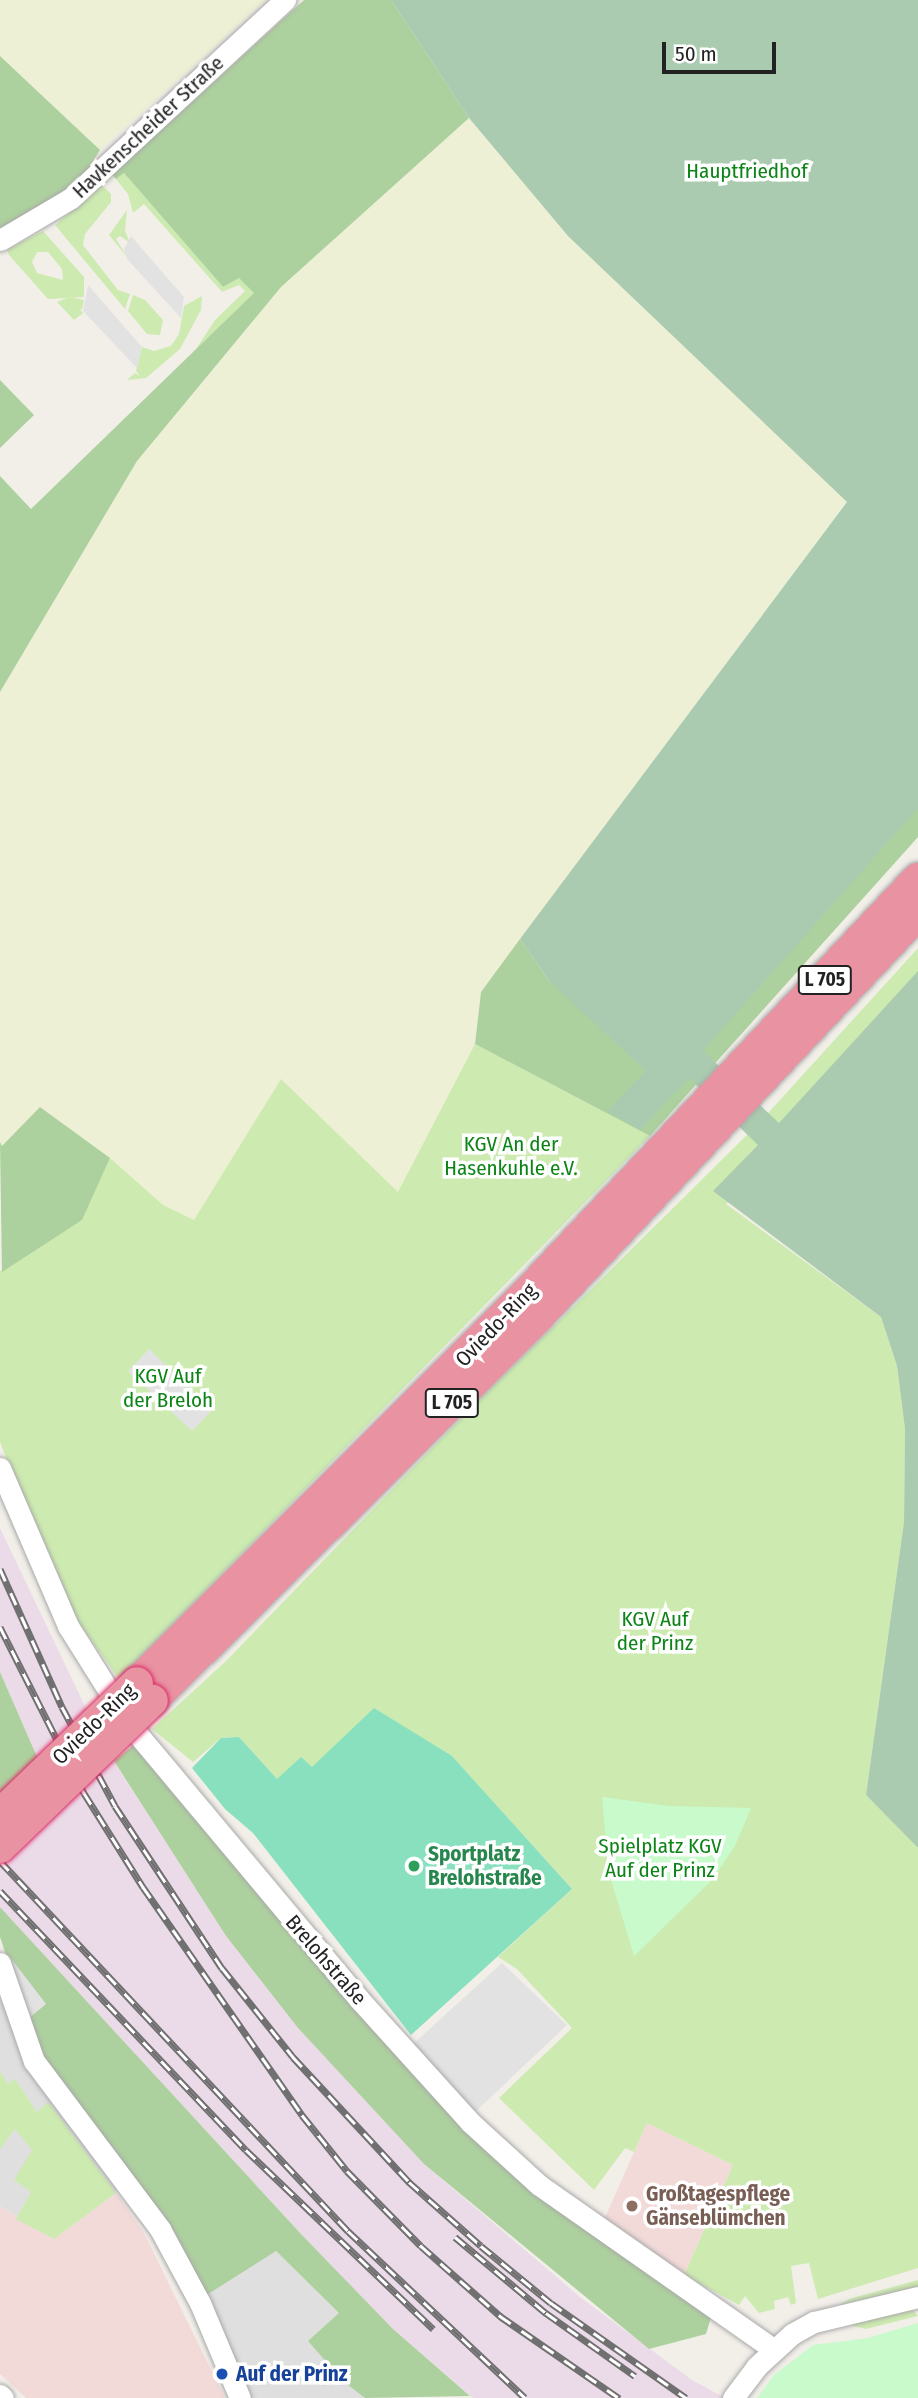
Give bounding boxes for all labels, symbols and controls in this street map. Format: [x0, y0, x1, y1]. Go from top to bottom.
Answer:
scale bar [666, 28, 780, 72]
text: 50 m [675, 41, 717, 67]
street label: Havkenscheider Straße [67, 50, 229, 204]
park label: Hauptfriedhof [686, 158, 808, 184]
road number: L 705 [797, 964, 853, 996]
park label: KGV An der Hasenkuhle e.V. [444, 1131, 578, 1181]
street label: Oviedo-Ring [450, 1278, 542, 1372]
park label: KGV Auf der Breloh [123, 1363, 213, 1413]
road number: L 705 [424, 1387, 480, 1418]
park label: KGV Auf der Prinz [617, 1606, 693, 1656]
street label: Oviedo-Ring [47, 1678, 141, 1770]
park label: Spielplatz KGV Auf der Prinz [598, 1833, 722, 1883]
place label: Sportplatz Brelohstraße [428, 1841, 542, 1891]
marker: Sportplatz Brelohstraße [406, 1858, 422, 1874]
street label: Brelohstraße [280, 1910, 372, 2010]
place label: Großtagespflege Gänseblümchen [646, 2181, 790, 2231]
marker: Großtagespflege Gänseblümchen [624, 2198, 640, 2214]
place label: Auf der Prinz [236, 2361, 348, 2387]
marker: Auf der Prinz [214, 2366, 230, 2382]

